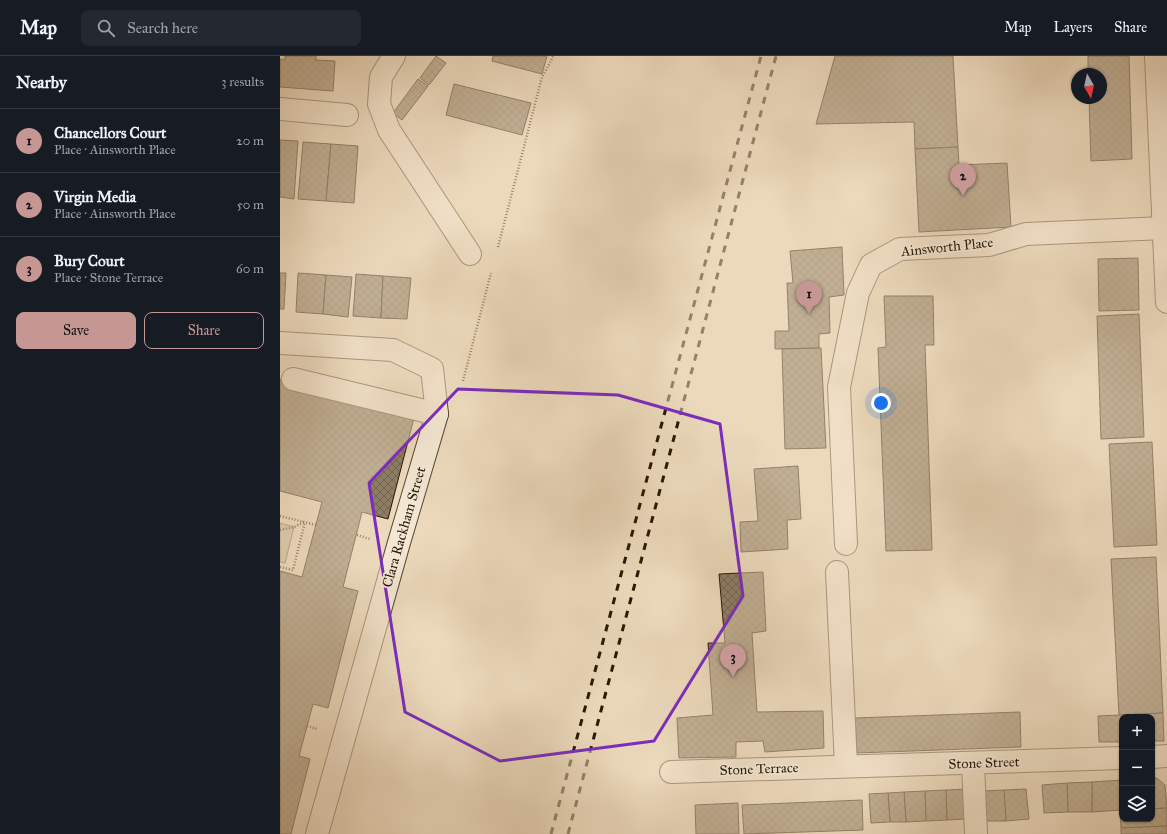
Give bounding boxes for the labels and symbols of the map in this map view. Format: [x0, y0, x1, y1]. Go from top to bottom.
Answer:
north arrow [1071, 68, 1107, 104]
pin: 2 [950, 163, 976, 196]
street label: Ainsworth Place [899, 234, 994, 260]
pin: 1 [796, 281, 822, 314]
your location [871, 393, 891, 413]
street label: Clara Rackham Street [379, 465, 429, 589]
pin: 3 [720, 644, 746, 677]
street label: Stone Street [948, 753, 1020, 773]
street label: Stone Terrace [719, 759, 799, 779]

